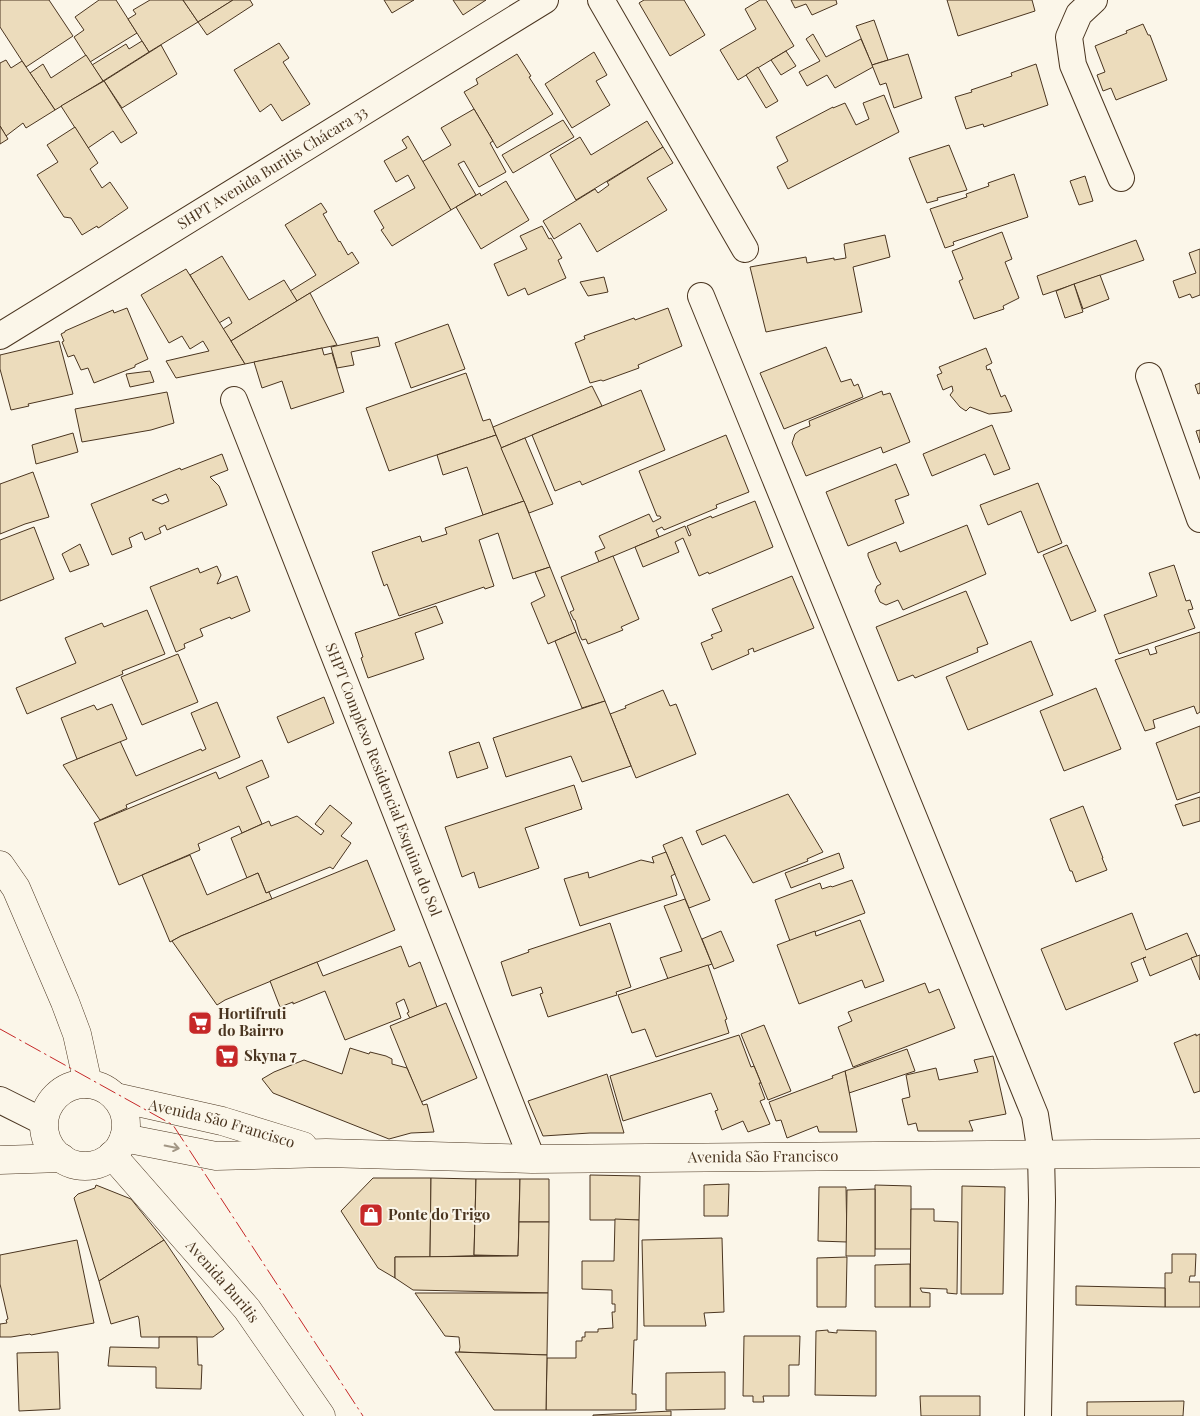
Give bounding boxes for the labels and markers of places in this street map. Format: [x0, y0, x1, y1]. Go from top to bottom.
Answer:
place label: Hortifruti do Bairro [218, 1003, 287, 1040]
supermarket icon: Hortifruti do Bairro [187, 1010, 213, 1036]
supermarket icon: Skyna 7 [214, 1043, 240, 1069]
place label: Skyna 7 [244, 1045, 297, 1065]
shop icon: Ponte do Trigo [358, 1202, 384, 1228]
place label: Ponte do Trigo [388, 1204, 490, 1224]

